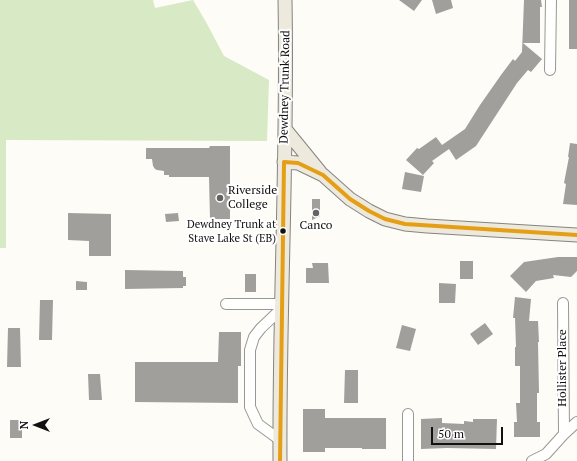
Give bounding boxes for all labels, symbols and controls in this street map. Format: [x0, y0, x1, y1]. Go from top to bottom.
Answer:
street label: Dewdney Trunk Road [277, 30, 293, 144]
place label: Riverside College [228, 184, 277, 212]
marker: Riverside College [215, 193, 225, 203]
marker: Canco [311, 208, 321, 218]
place label: Dewdney Trunk at Stave Lake St (EB) [187, 218, 276, 244]
place label: Canco [300, 219, 332, 233]
marker: Dewdney Trunk at Stave Lake St (EB) [278, 226, 288, 236]
street label: Hollister Place [556, 329, 570, 407]
north arrow [16, 405, 56, 445]
scale bar [433, 419, 505, 445]
text: N [17, 421, 31, 429]
text: 50 m [438, 426, 464, 441]

